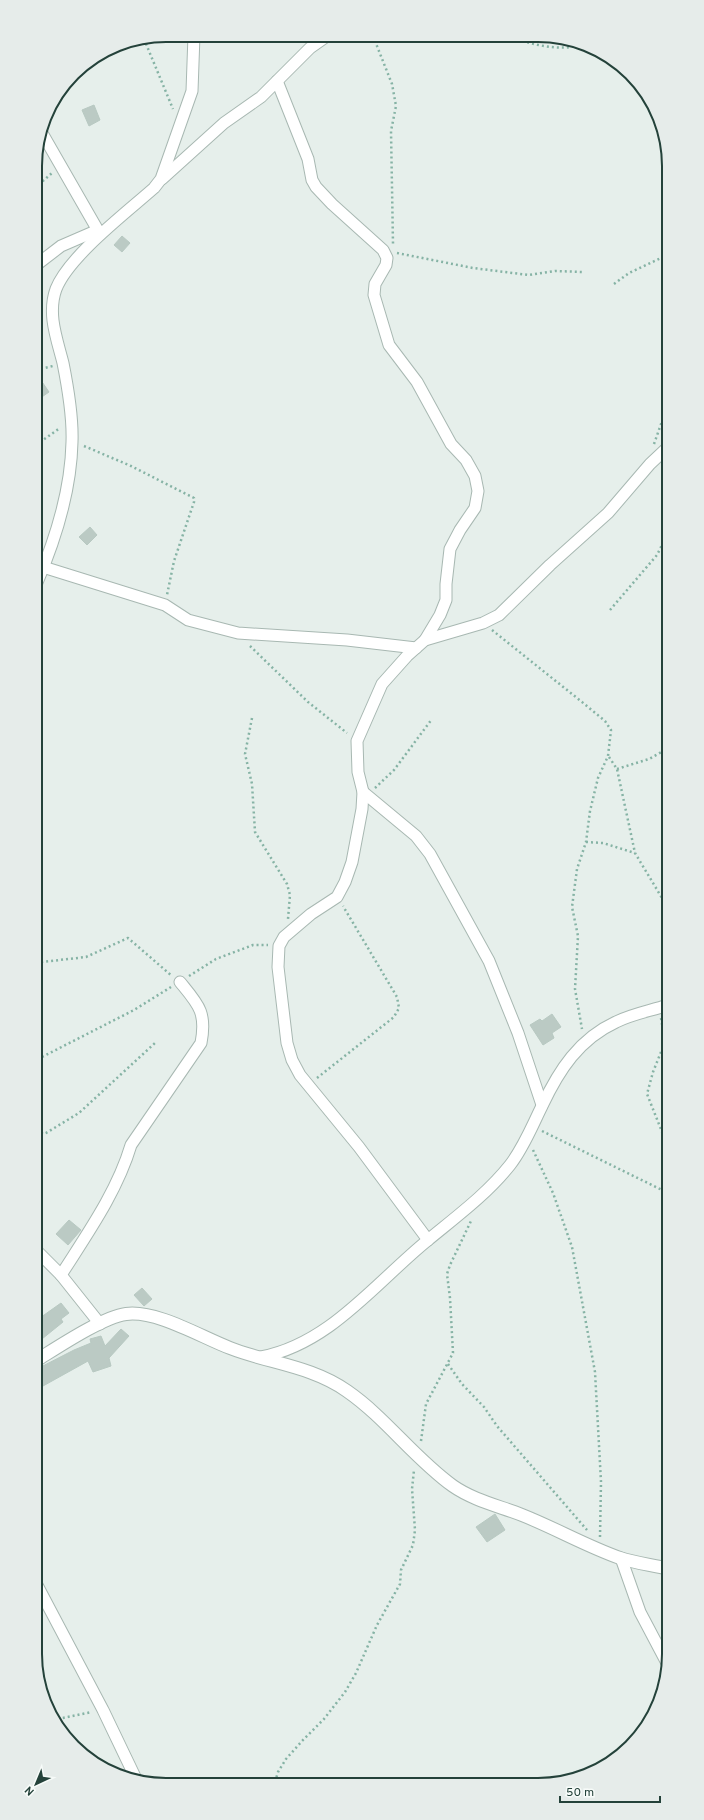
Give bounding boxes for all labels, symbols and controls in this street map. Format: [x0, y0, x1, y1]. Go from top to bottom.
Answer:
north arrow [16, 1764, 56, 1804]
scale bar [560, 1778, 660, 1804]
text: N [22, 1783, 37, 1798]
text: 50 m [566, 1785, 594, 1801]

